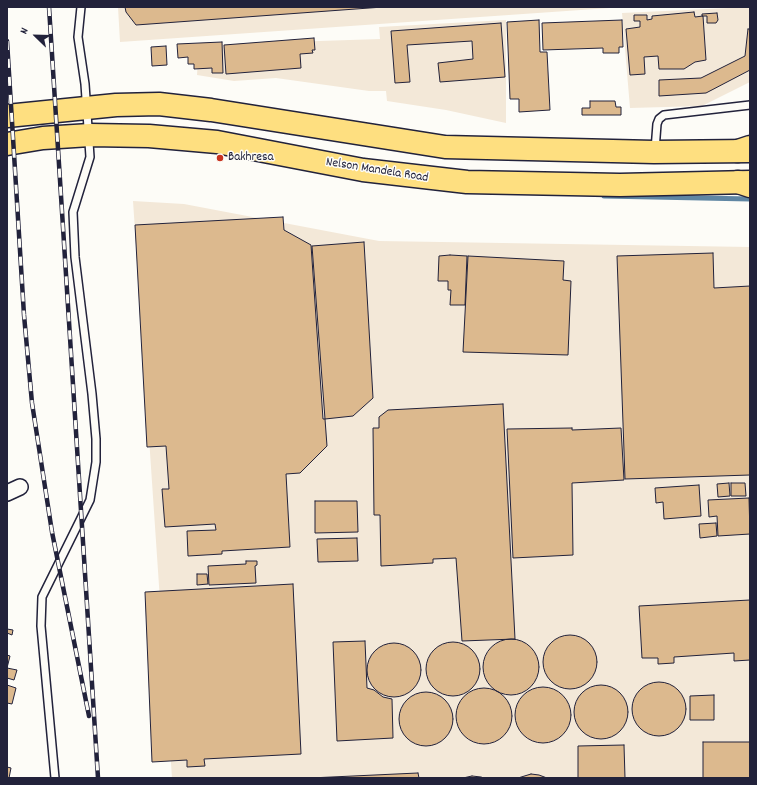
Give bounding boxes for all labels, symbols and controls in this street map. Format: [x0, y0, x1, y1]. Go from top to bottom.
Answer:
north arrow [16, 16, 56, 56]
text: N [17, 26, 33, 37]
place label: Bakhresa [228, 150, 274, 166]
marker: Bakhresa [215, 153, 225, 163]
street label: Nelson Mandela Road [325, 155, 429, 187]

